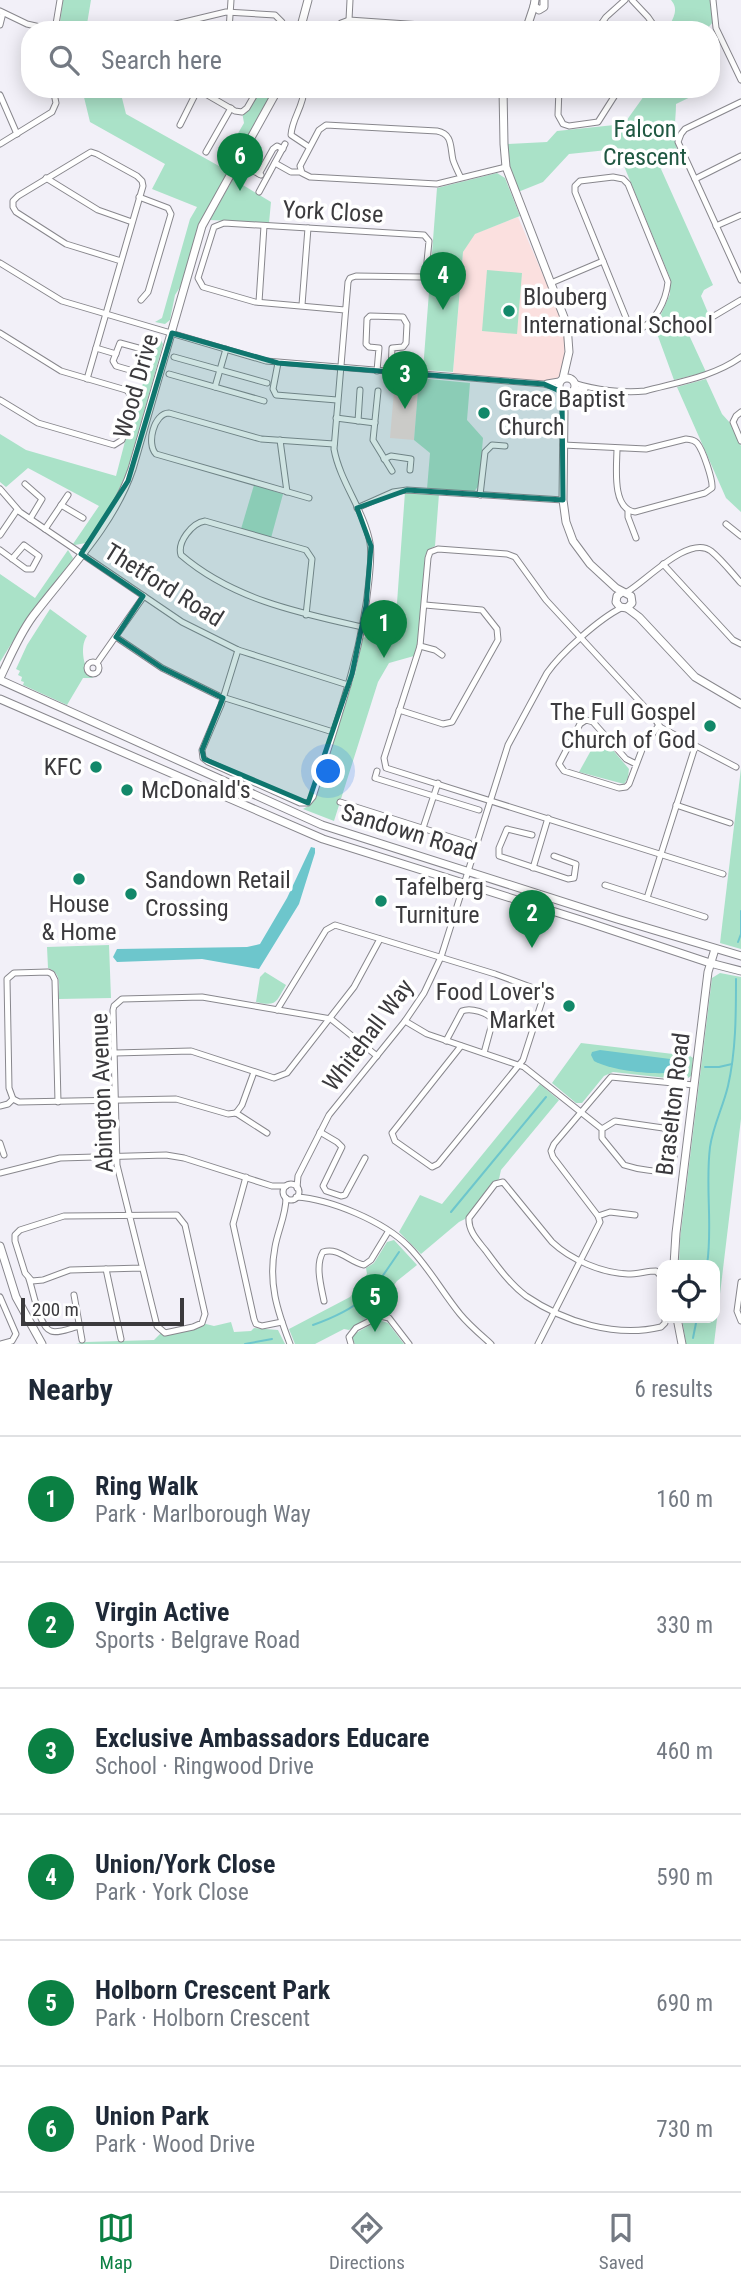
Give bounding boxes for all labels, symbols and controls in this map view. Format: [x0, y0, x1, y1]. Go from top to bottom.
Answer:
search box [21, 21, 720, 98]
icon: search [45, 41, 83, 79]
text: Search here [101, 45, 222, 75]
park label: Falcon Crescent [603, 115, 687, 171]
pin: 6 [217, 133, 263, 191]
street label: York Close [282, 195, 384, 229]
pin: 4 [420, 252, 466, 310]
place label: Blouberg International School [523, 283, 713, 339]
marker: Blouberg International School [501, 303, 517, 319]
street label: Wood Drive [108, 331, 164, 441]
pin: 3 [382, 351, 428, 409]
place label: Grace Baptist Church [498, 385, 625, 441]
marker: Grace Baptist Church [476, 405, 492, 421]
street label: Thetford Road [99, 537, 229, 633]
pin: 1 [361, 600, 407, 658]
place label: The Full Gospel Church of God [550, 698, 696, 754]
marker: The Full Gospel Church of God [702, 718, 718, 734]
place label: KFC [44, 753, 82, 781]
your location [311, 754, 345, 788]
marker: KFC [88, 759, 104, 775]
place label: McDonald's [141, 776, 251, 804]
marker: McDonald's [119, 782, 135, 798]
street label: Sandown Road [338, 798, 480, 866]
place label: Sandown Retail Crossing [145, 866, 291, 922]
marker: House & Home [71, 871, 87, 887]
place label: Tafelberg Turniture [395, 873, 484, 929]
marker: Sandown Retail Crossing [123, 886, 139, 902]
place label: House & Home [42, 890, 116, 946]
pin: 2 [509, 890, 555, 948]
marker: Tafelberg Turniture [373, 893, 389, 909]
street label: Whitehall Way [317, 974, 419, 1096]
place label: Food Lover's Market [436, 978, 555, 1034]
marker: Food Lover's Market [561, 998, 577, 1014]
street label: Abington Avenue [85, 1013, 119, 1173]
street label: Braselton Road [650, 1031, 696, 1177]
map controls [657, 1260, 720, 1323]
button: locate [657, 1260, 720, 1323]
pin: 5 [352, 1274, 398, 1332]
scale bar [21, 1295, 184, 1327]
text: 200 m [32, 1298, 79, 1321]
text: Nearby [28, 1372, 113, 1407]
text: 6 results [635, 1376, 713, 1403]
text: Ring Walk [95, 1471, 198, 1501]
text: 1 [45, 1486, 57, 1513]
text: 160 m [656, 1486, 713, 1513]
text: Park · Marlborough Way [95, 1501, 311, 1528]
text: Virgin Active [95, 1597, 229, 1627]
text: 2 [45, 1612, 57, 1639]
text: 330 m [656, 1612, 713, 1639]
text: Sports · Belgrave Road [95, 1627, 300, 1654]
text: Exclusive Ambassadors Educare [95, 1723, 429, 1753]
text: 3 [45, 1738, 57, 1765]
text: 460 m [656, 1738, 713, 1765]
text: School · Ringwood Drive [95, 1753, 314, 1780]
text: Union/York Close [95, 1849, 275, 1879]
text: 4 [45, 1864, 57, 1891]
text: 590 m [656, 1864, 713, 1891]
text: Park · York Close [95, 1879, 249, 1906]
text: Holborn Crescent Park [95, 1975, 330, 2005]
text: 5 [45, 1990, 57, 2017]
text: 690 m [656, 1990, 713, 2017]
text: Park · Holborn Crescent [95, 2005, 310, 2032]
text: Union Park [95, 2101, 209, 2131]
text: 6 [45, 2116, 57, 2143]
text: 730 m [656, 2116, 713, 2143]
text: Park · Wood Drive [95, 2131, 255, 2158]
tab: Map [97, 2209, 135, 2274]
tab: Directions [329, 2209, 405, 2274]
tab: Saved [599, 2209, 644, 2274]

